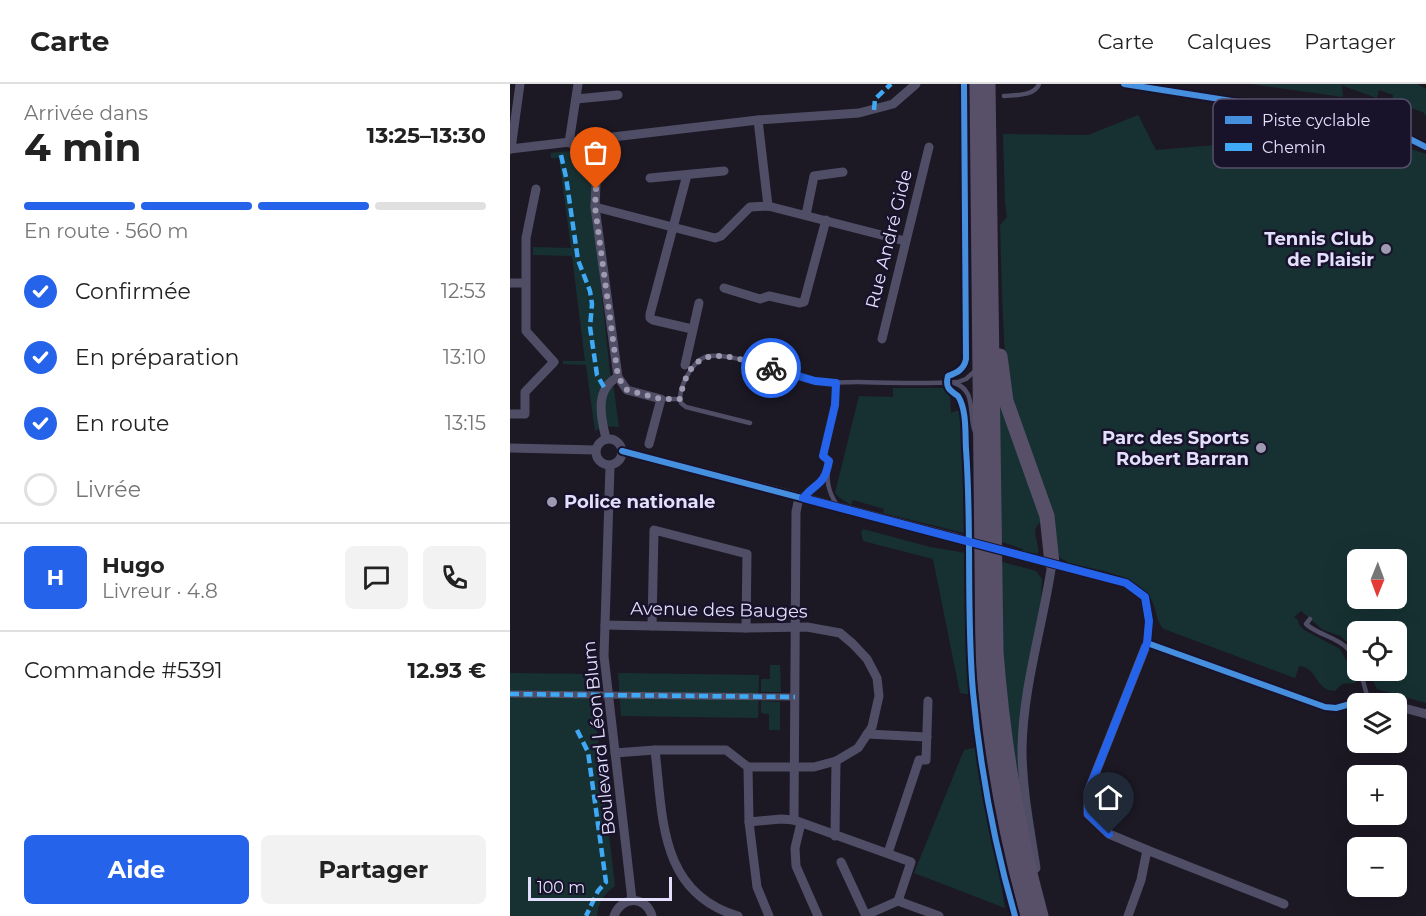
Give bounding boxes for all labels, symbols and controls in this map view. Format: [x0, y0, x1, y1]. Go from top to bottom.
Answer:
text: Carte [30, 24, 109, 58]
text: Carte [1097, 29, 1154, 54]
text: Calques [1187, 29, 1271, 54]
text: Partager [1304, 29, 1396, 54]
legend [1213, 99, 1411, 168]
text: Arrivée dans [24, 101, 148, 125]
text: Piste cyclable [1262, 111, 1370, 130]
text: 13:25–13:30 [367, 122, 486, 149]
text: 4 min [24, 123, 142, 171]
pin [570, 127, 621, 189]
icon: bag [579, 136, 612, 169]
text: Chemin [1262, 138, 1326, 157]
street label: Rue André Gide [861, 167, 917, 311]
text: En route · 560 m [24, 219, 188, 243]
place label: Tennis Club de Plaisir [1264, 228, 1374, 271]
marker: Tennis Club de Plaisir [1379, 242, 1393, 256]
icon: check [24, 275, 57, 308]
text: Confirmée [75, 278, 191, 305]
text: 12:53 [441, 279, 486, 303]
courier [741, 338, 801, 398]
icon: check [24, 341, 57, 374]
text: En préparation [75, 344, 239, 371]
text: 13:10 [443, 345, 486, 369]
icon: bike [755, 352, 788, 385]
icon: check [24, 407, 57, 440]
text: En route [75, 410, 169, 437]
text: 13:15 [445, 411, 486, 435]
place label: Parc des Sports Robert Barran [1102, 427, 1249, 470]
marker: Parc des Sports Robert Barran [1254, 441, 1268, 455]
text: Livrée [75, 476, 141, 503]
place label: Police nationale [564, 491, 715, 513]
marker: Police nationale [545, 495, 559, 509]
button: chat [345, 546, 408, 609]
button: phone [423, 546, 486, 609]
north arrow [1347, 549, 1407, 609]
map controls [1347, 549, 1407, 897]
text: Hugo [102, 552, 165, 579]
text: H [47, 564, 64, 591]
text: Livreur · 4.8 [102, 579, 218, 603]
street label: Avenue des Bauges [630, 597, 808, 623]
button: locate [1347, 621, 1407, 681]
street label: Boulevard Léon Blum [578, 640, 620, 836]
text: Commande #5391 [24, 657, 223, 684]
text: 12.93 € [408, 657, 486, 684]
button: layers [1347, 693, 1407, 753]
button: + [1347, 765, 1407, 825]
pin [1083, 772, 1134, 834]
icon: home [1092, 781, 1125, 814]
button: Aide [24, 835, 249, 904]
button: Partager [261, 835, 486, 904]
button: − [1347, 837, 1407, 897]
scale bar [528, 874, 672, 902]
text: 100 m [537, 878, 585, 897]

